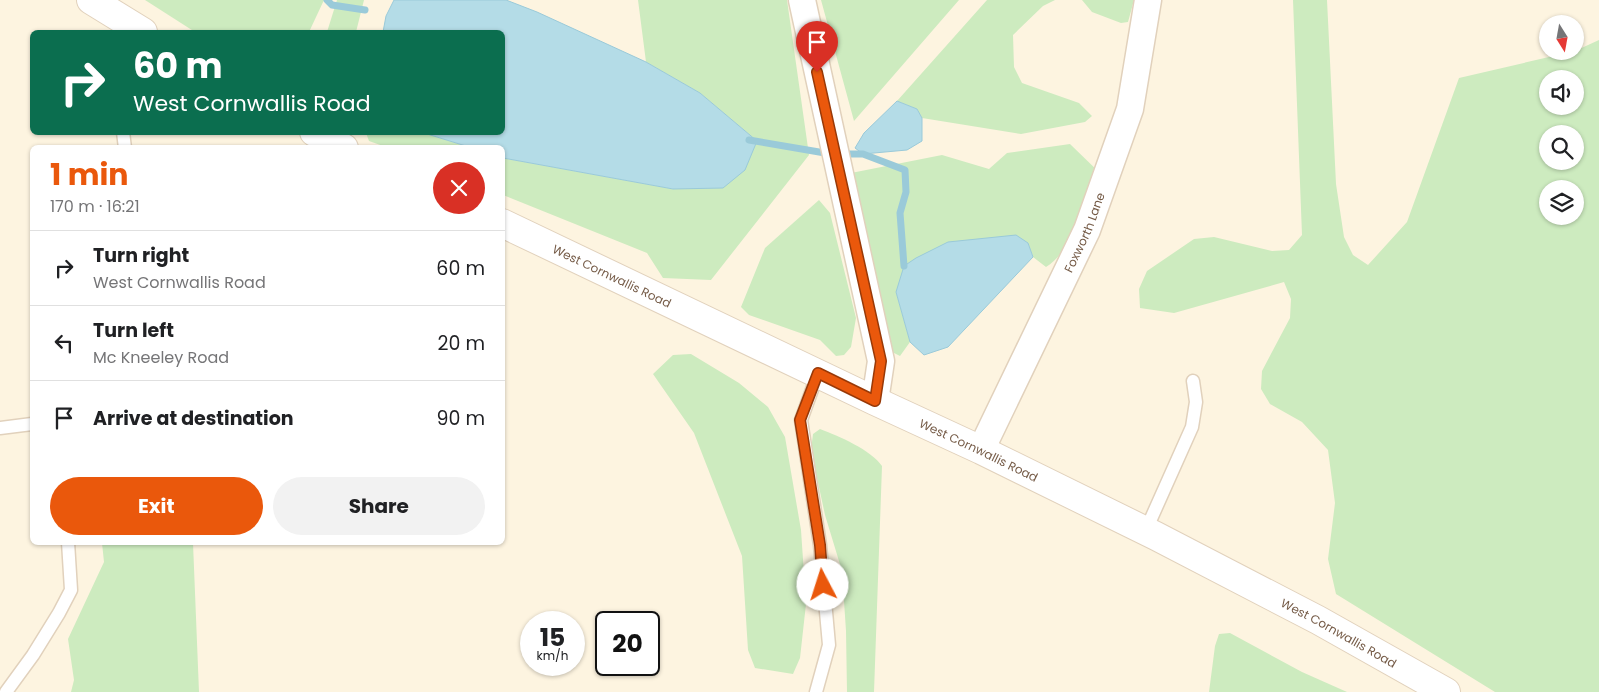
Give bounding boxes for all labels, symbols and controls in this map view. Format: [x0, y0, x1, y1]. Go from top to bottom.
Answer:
north arrow [1539, 15, 1584, 60]
map controls [1539, 15, 1584, 225]
pin [796, 21, 838, 72]
icon: arrive [803, 28, 831, 56]
text: 60 m [133, 41, 223, 90]
icon: right [50, 50, 115, 115]
button: sound [1539, 70, 1584, 115]
text: West Cornwallis Road [133, 88, 371, 119]
button: search [1539, 125, 1584, 170]
text: 1 min [50, 153, 128, 196]
button: close [433, 162, 485, 214]
button: layers [1539, 180, 1584, 225]
street label: Foxworth Lane [1059, 190, 1108, 275]
text: 170 m · 16:21 [50, 195, 140, 218]
street label: West Cornwallis Road [550, 240, 674, 311]
text: Turn right [93, 242, 189, 269]
icon: right [50, 254, 78, 282]
text: 60 m [436, 255, 485, 282]
text: West Cornwallis Road [93, 271, 266, 294]
text: Turn left [93, 317, 174, 344]
icon: left [50, 329, 78, 357]
text: 20 m [437, 330, 485, 357]
text: Mc Kneeley Road [93, 346, 229, 369]
icon: arrive [50, 404, 78, 432]
text: Arrive at destination [93, 405, 294, 432]
text: 90 m [436, 405, 485, 432]
street label: West Cornwallis Road [917, 414, 1041, 485]
button: Exit [50, 477, 263, 535]
button: Share [273, 477, 485, 535]
position arrow [796, 558, 848, 610]
street label: West Cornwallis Road [1278, 594, 1400, 671]
speed limit sign: 20 [595, 611, 660, 676]
text: 15 [540, 620, 565, 655]
text: km/h [537, 647, 568, 664]

